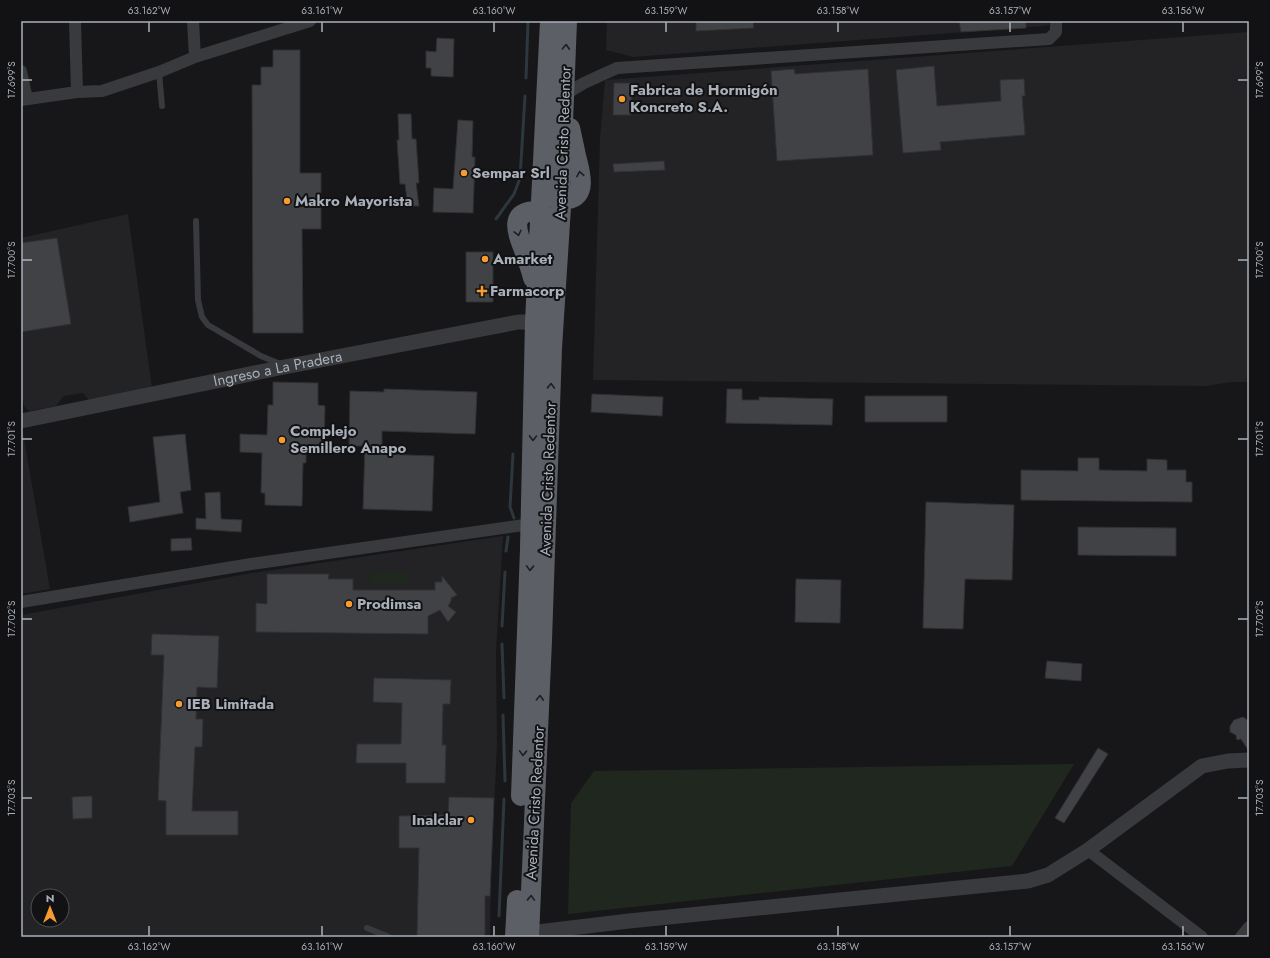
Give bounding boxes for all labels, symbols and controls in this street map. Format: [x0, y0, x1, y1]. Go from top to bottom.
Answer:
text: 63.162°W [128, 3, 170, 18]
text: 63.161°W [301, 3, 343, 18]
text: 63.160°W [472, 3, 516, 18]
text: 63.159°W [645, 3, 687, 18]
text: 63.158°W [817, 3, 859, 18]
text: 63.157°W [989, 3, 1031, 18]
text: 63.156°W [1162, 3, 1204, 18]
one-way arrow [561, 44, 570, 50]
text: 17.699°S [4, 61, 19, 99]
text: 17.699°S [1252, 61, 1267, 99]
street label: Avenida Cristo Redentor [549, 65, 577, 220]
place label: Fabrica de Hormigón Koncreto S.A. [630, 79, 778, 118]
marker: Fabrica de Hormigón Koncreto S.A. [617, 94, 627, 104]
place label: Sempar Srl [472, 162, 550, 184]
marker: Sempar Srl [459, 168, 469, 178]
one-way arrow [576, 171, 585, 177]
place label: Makro Mayorista [295, 190, 412, 212]
marker: Makro Mayorista [282, 196, 292, 206]
one-way arrow [514, 229, 522, 236]
text: 17.700°S [4, 241, 19, 279]
text: 17.700°S [1252, 241, 1267, 279]
place label: Amarket [492, 248, 553, 270]
marker: Amarket [480, 254, 490, 264]
place label: Farmacorp [490, 280, 564, 302]
marker: Farmacorp [477, 286, 487, 296]
street label: Ingreso a La Pradera [211, 345, 344, 392]
one-way arrow [547, 383, 555, 389]
street label: Avenida Cristo Redentor [534, 401, 562, 556]
place label: Complejo Semillero Anapo [290, 420, 406, 459]
text: 17.701°S [4, 421, 19, 457]
text: 17.701°S [1252, 421, 1267, 457]
marker: Complejo Semillero Anapo [277, 435, 287, 445]
one-way arrow [529, 435, 537, 441]
one-way arrow [526, 565, 534, 571]
place label: Prodimsa [357, 593, 421, 615]
marker: Prodimsa [344, 599, 354, 609]
text: 17.702°S [4, 600, 19, 637]
text: 17.702°S [1252, 600, 1267, 637]
place label: IEB Limitada [187, 693, 274, 715]
one-way arrow [535, 695, 544, 701]
marker: IEB Limitada [174, 699, 184, 709]
street label: Avenida Cristo Redentor [520, 725, 550, 881]
one-way arrow [519, 750, 527, 756]
text: 17.703°S [4, 779, 19, 816]
text: 17.703°S [1252, 779, 1267, 816]
place label: Inalclar [412, 809, 464, 831]
marker: Inalclar [466, 815, 476, 825]
north arrow [30, 888, 70, 928]
text: N [46, 890, 54, 906]
one-way arrow [526, 895, 535, 901]
text: 63.162°W [128, 939, 170, 954]
text: 63.161°W [301, 939, 343, 954]
text: 63.160°W [472, 939, 516, 954]
text: 63.159°W [645, 939, 687, 954]
text: 63.158°W [817, 939, 859, 954]
text: 63.157°W [989, 939, 1031, 954]
text: 63.156°W [1162, 939, 1204, 954]

